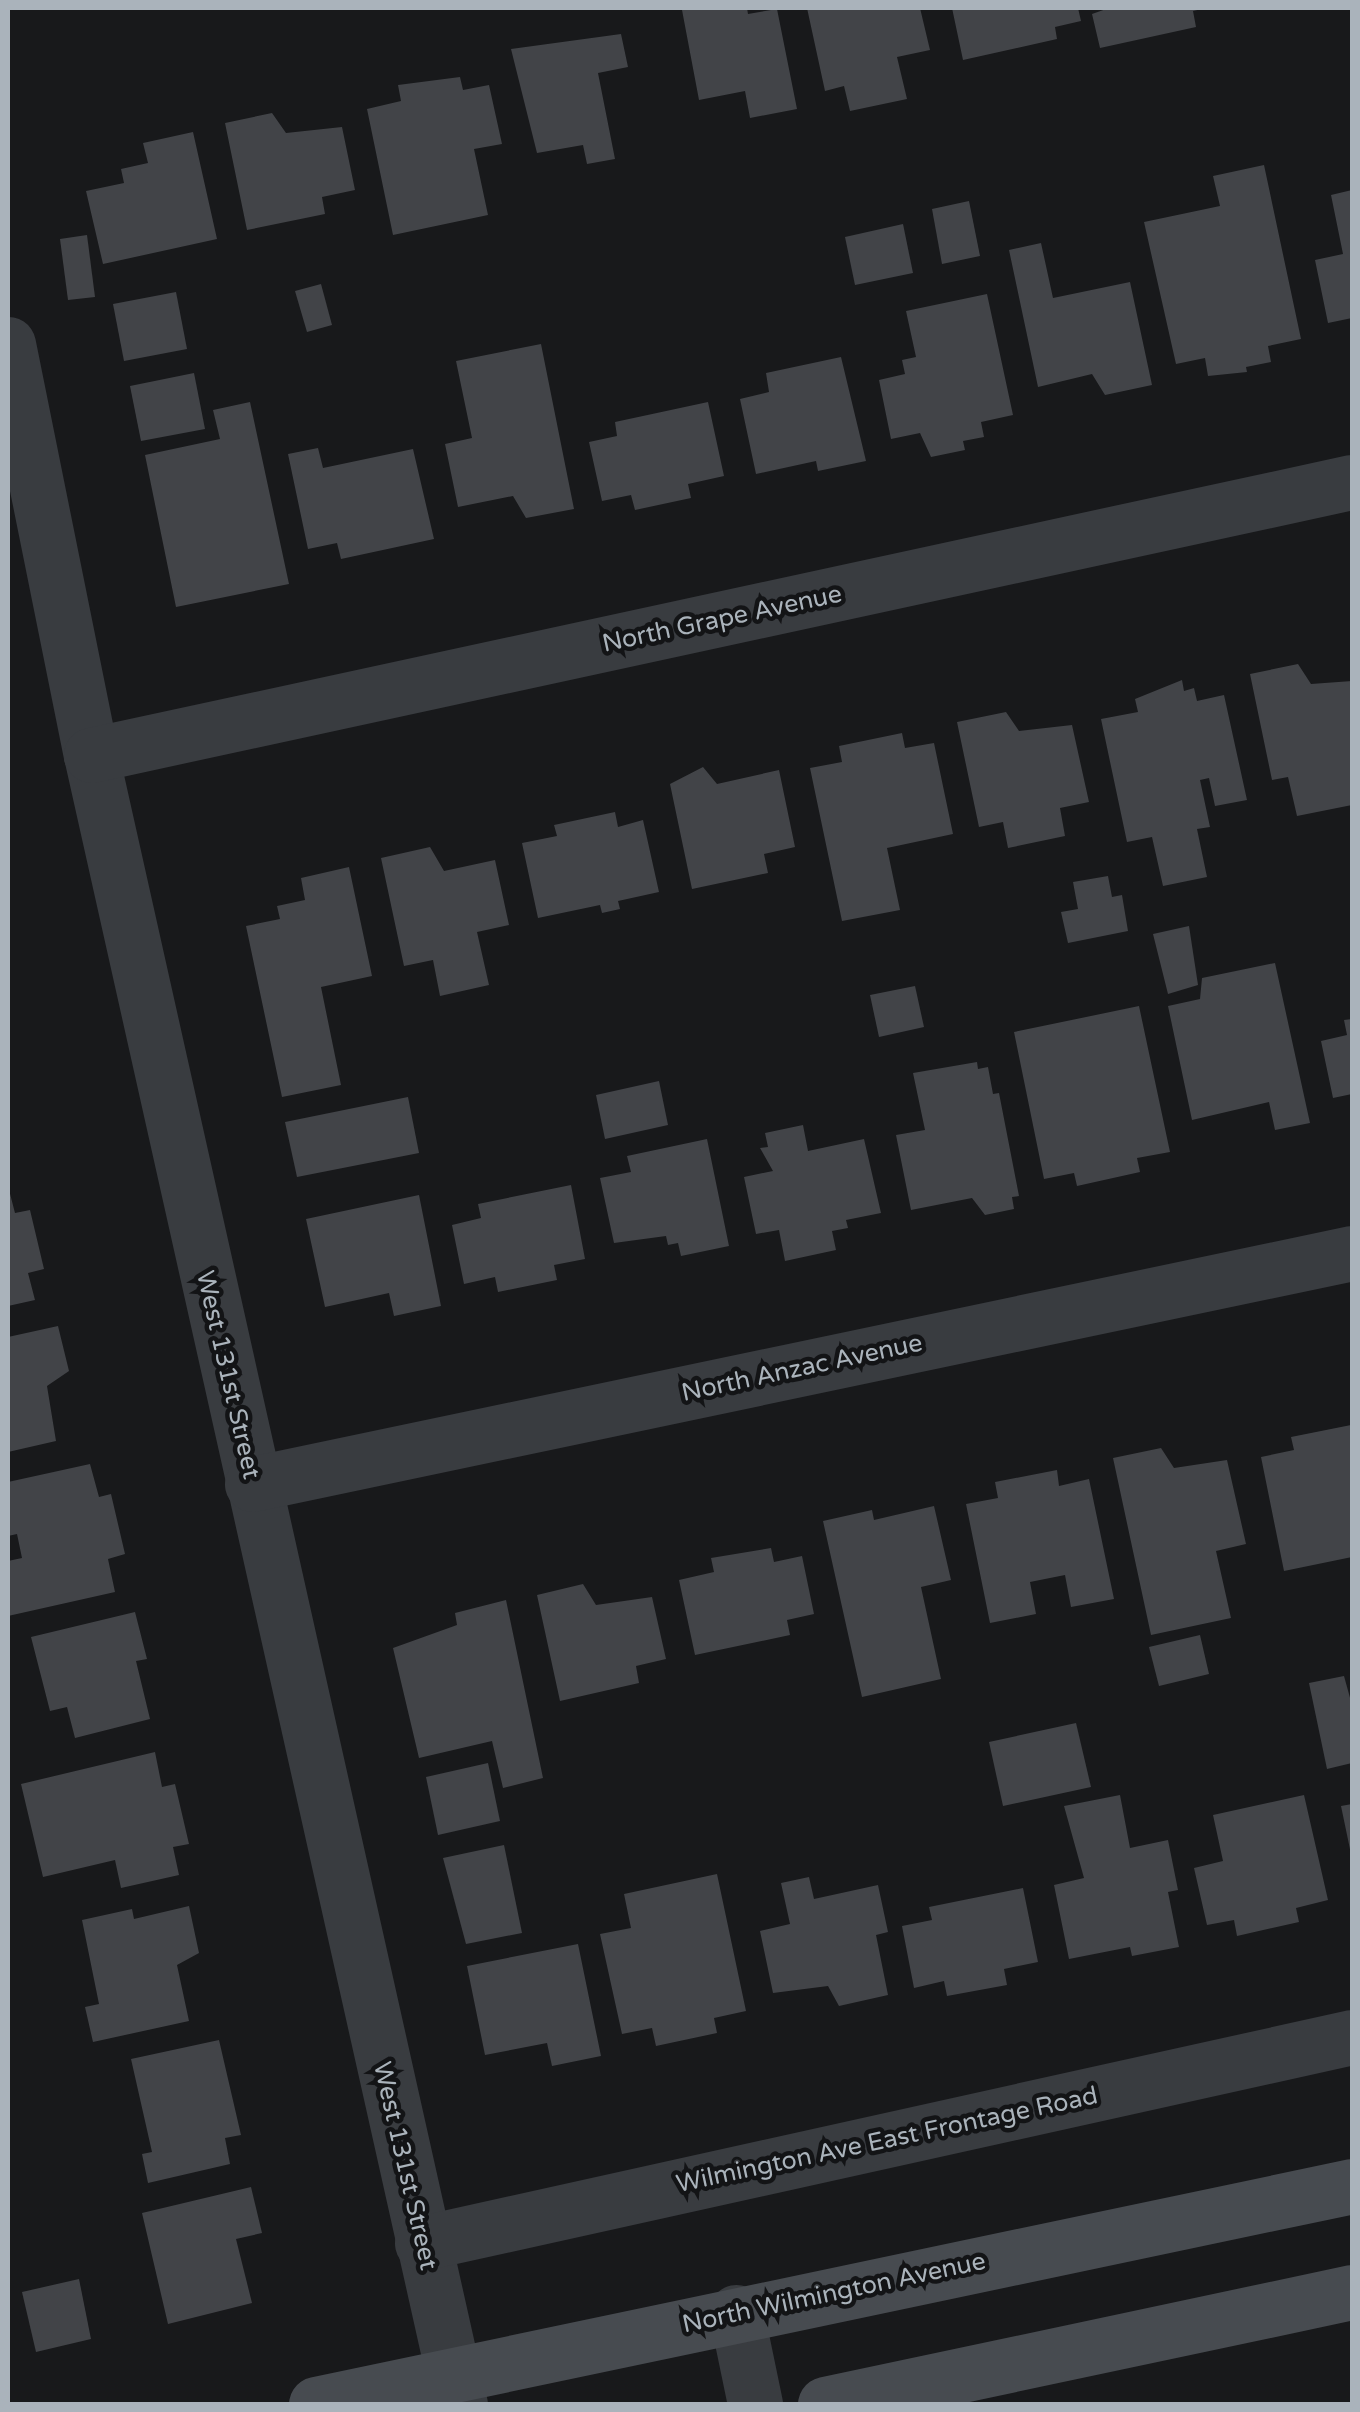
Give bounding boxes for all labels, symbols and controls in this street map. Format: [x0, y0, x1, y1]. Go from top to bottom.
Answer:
street label: North Grape Avenue [599, 579, 845, 659]
street label: West 131st Street [189, 1268, 267, 1482]
street label: North Anzac Avenue [679, 1328, 925, 1408]
street label: West 131st Street [366, 2059, 444, 2273]
street label: Wilmington Ave East Frontage Road [674, 2081, 1100, 2199]
street label: North Wilmington Avenue [680, 2246, 988, 2340]

